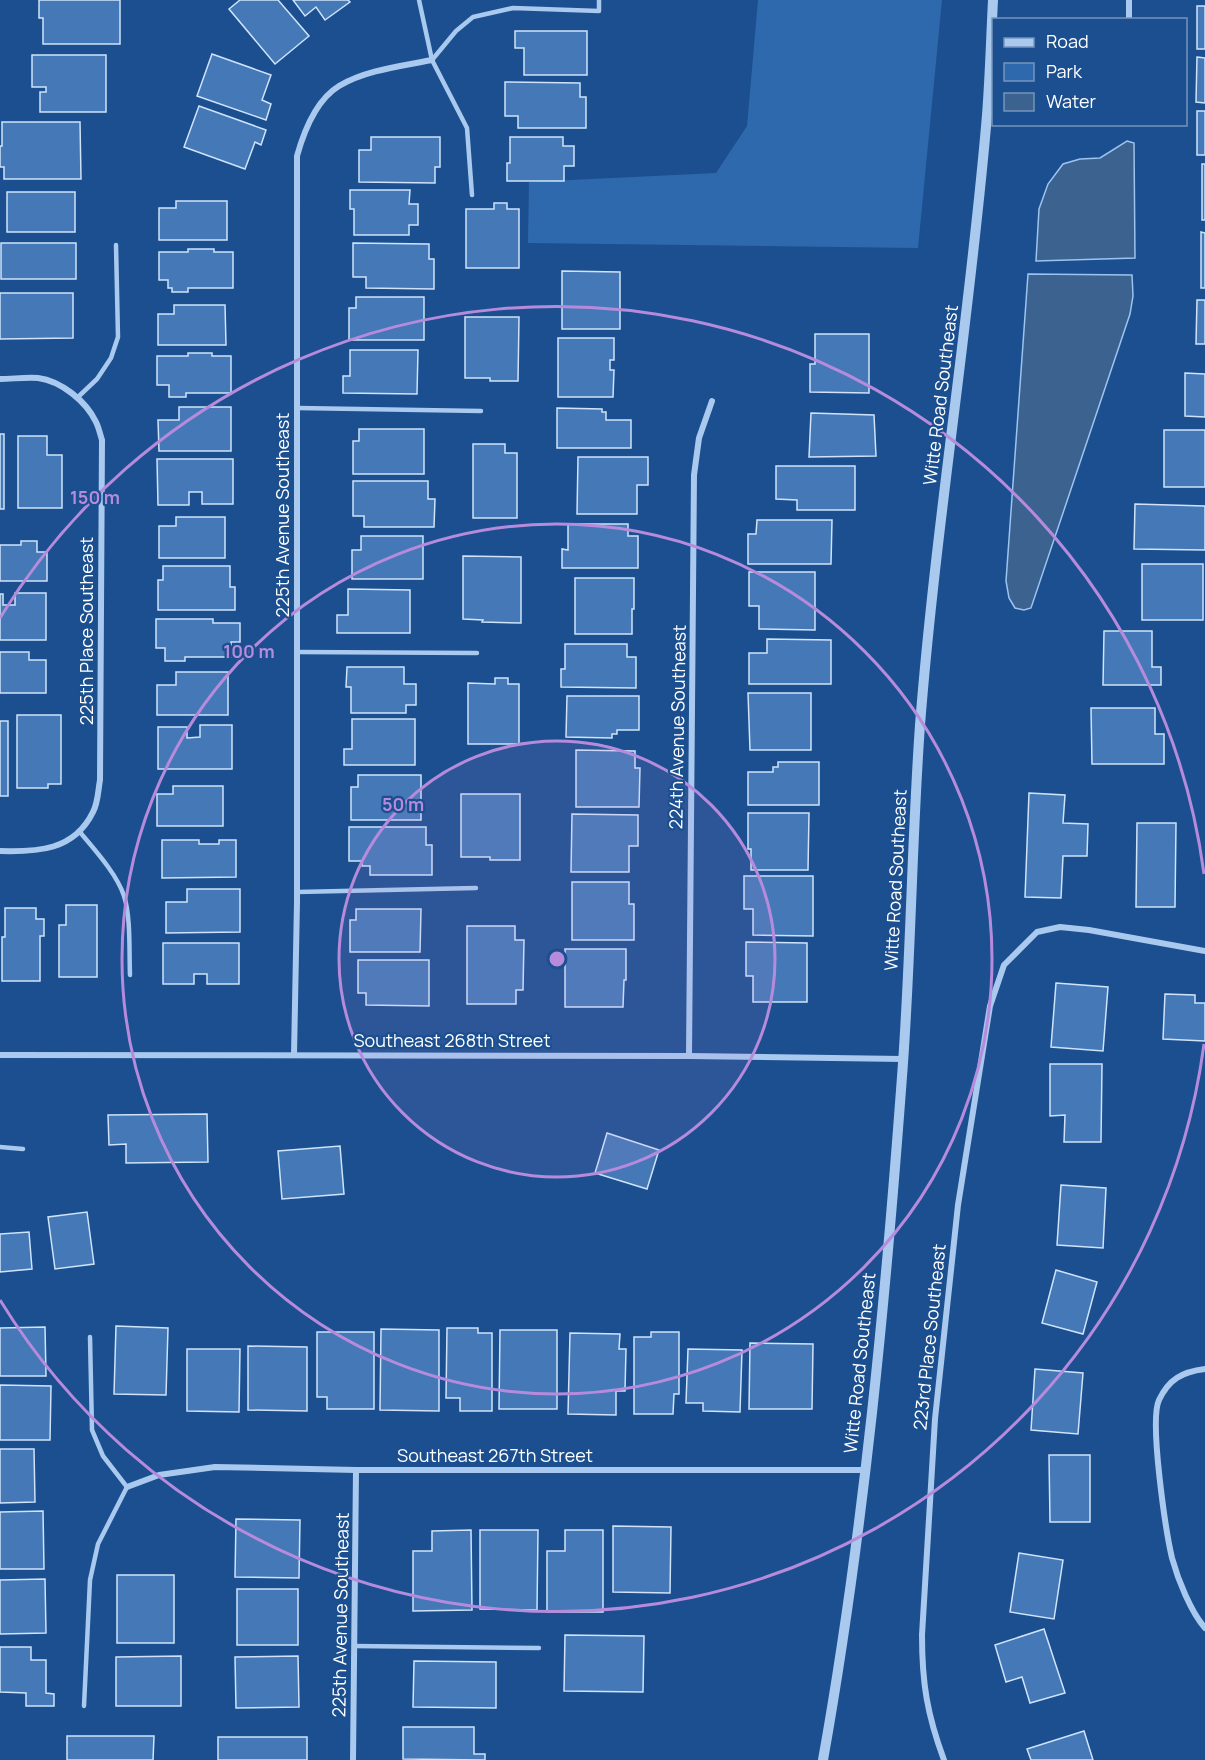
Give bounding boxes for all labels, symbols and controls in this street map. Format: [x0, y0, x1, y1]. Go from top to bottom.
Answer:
legend [992, 18, 1187, 126]
text: Road [1046, 29, 1089, 53]
text: Park [1046, 59, 1083, 83]
text: Water [1046, 89, 1096, 113]
street label: Witte Road Southeast [917, 303, 963, 487]
street label: 225th Avenue Southeast [270, 413, 294, 617]
text: 150 m [70, 485, 120, 509]
street label: 225th Place Southeast [74, 537, 98, 725]
street label: 224th Avenue Southeast [663, 624, 691, 830]
text: 100 m [223, 639, 275, 663]
street label: Witte Road Southeast [878, 789, 912, 971]
text: 50 m [382, 792, 424, 816]
centre of rings [547, 949, 567, 969]
street label: Southeast 268th Street [353, 1028, 551, 1052]
street label: 223rd Place Southeast [907, 1243, 951, 1431]
street label: Witte Road Southeast [838, 1271, 880, 1455]
street label: Southeast 267th Street [397, 1443, 593, 1467]
street label: 225th Avenue Southeast [326, 1512, 354, 1718]

